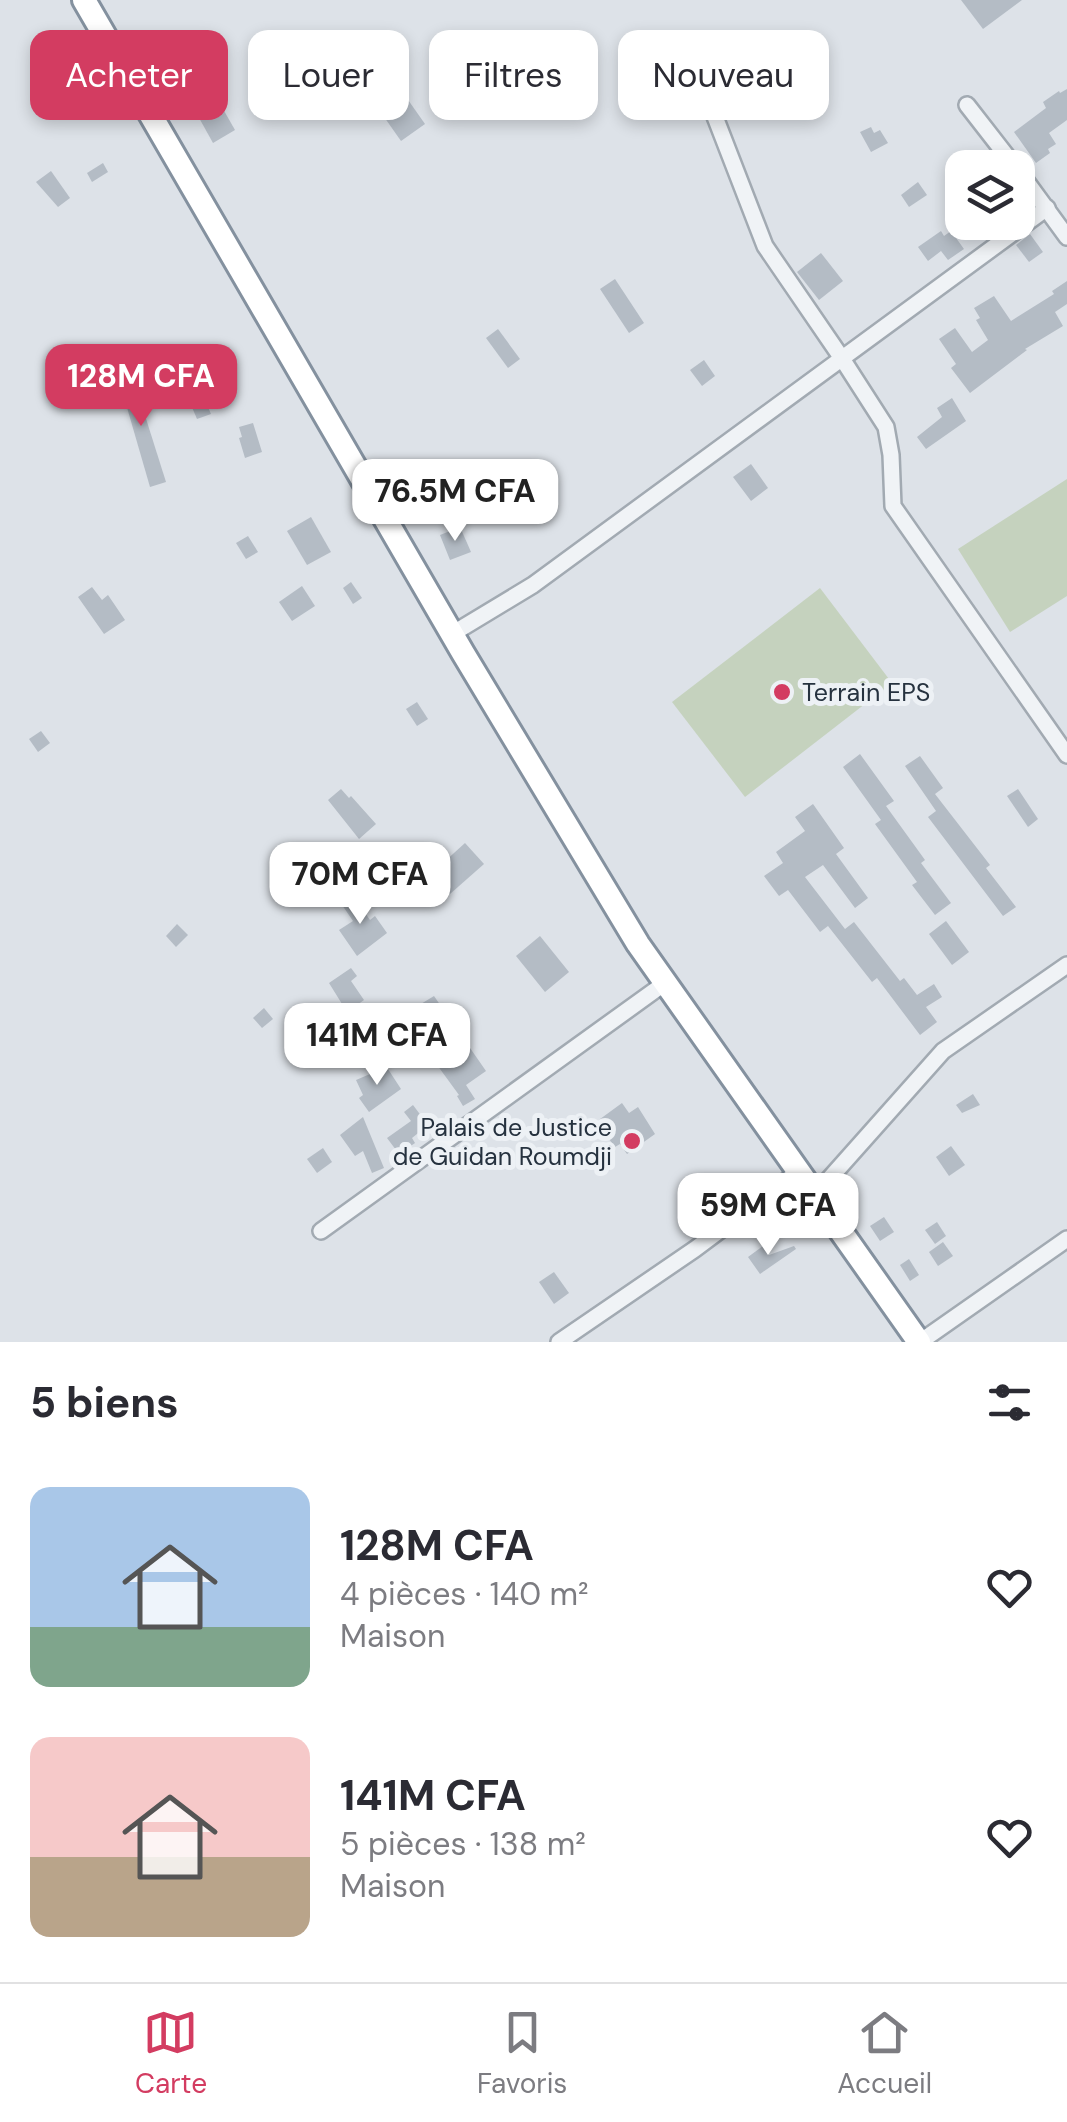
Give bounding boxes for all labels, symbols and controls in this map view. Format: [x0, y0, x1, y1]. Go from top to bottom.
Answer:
chip: Acheter [30, 30, 228, 120]
chip: Louer [248, 30, 409, 120]
chip: Filtres [429, 30, 598, 120]
chip: Nouveau [618, 30, 829, 120]
map controls [945, 150, 1035, 240]
button: layers [945, 150, 1035, 240]
pin: 128M CFA [38, 344, 244, 429]
text: 128M CFA [67, 355, 215, 397]
pin: 76.5M CFA [341, 459, 569, 544]
text: 76.5M CFA [374, 470, 536, 512]
place label: Terrain EPS [802, 676, 930, 709]
marker: Terrain EPS [771, 681, 793, 703]
pin: 70M CFA [268, 842, 452, 927]
text: 70M CFA [291, 853, 429, 895]
pin: 141M CFA [274, 1003, 480, 1088]
text: 141M CFA [306, 1014, 448, 1056]
place label: Palais de Justice de Guidan Roumdji [393, 1111, 612, 1173]
marker: Palais de Justice de Guidan Roumdji [621, 1130, 643, 1152]
pin: 59M CFA [676, 1173, 860, 1258]
text: 59M CFA [700, 1184, 837, 1226]
text: 5 biens [30, 1375, 179, 1430]
icon: filters [982, 1375, 1037, 1430]
text: 128M CFA [340, 1518, 534, 1573]
icon: home [110, 1527, 230, 1647]
icon: heart [982, 1560, 1037, 1615]
text: 4 pièces · 140 m² [340, 1573, 589, 1615]
text: Maison [340, 1615, 445, 1657]
text: 141M CFA [340, 1768, 526, 1823]
icon: home [110, 1777, 230, 1897]
icon: heart [982, 1810, 1037, 1865]
text: 5 pièces · 138 m² [340, 1823, 586, 1865]
text: Maison [340, 1865, 445, 1907]
tab: Carte [135, 2005, 207, 2102]
tab: Favoris [477, 2005, 567, 2102]
tab: Accueil [837, 2005, 932, 2102]

